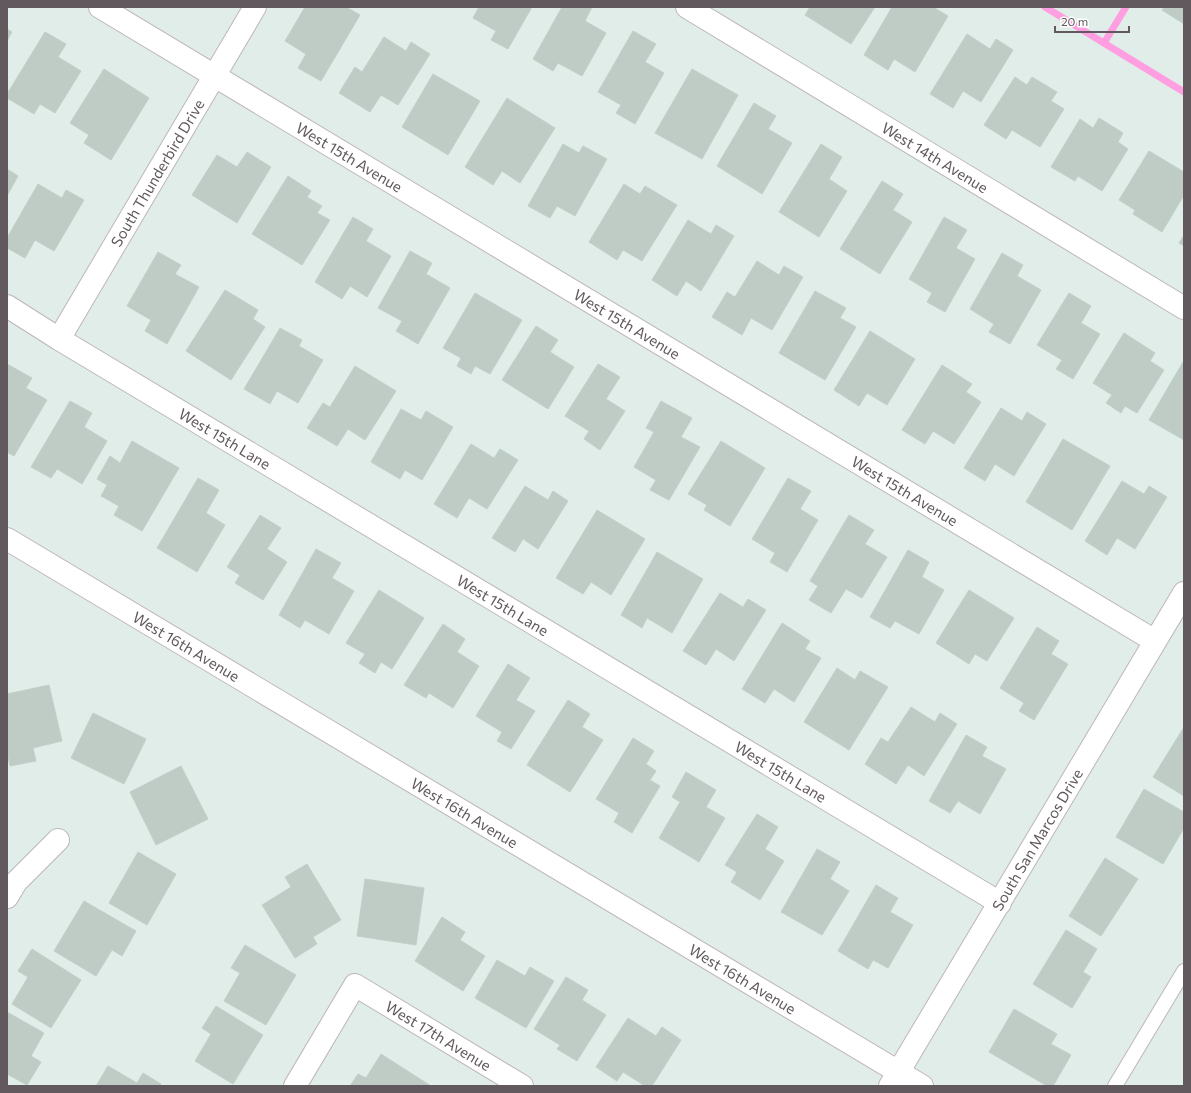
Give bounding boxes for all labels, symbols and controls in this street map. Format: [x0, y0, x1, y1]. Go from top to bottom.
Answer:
scale bar [1055, 8, 1129, 34]
text: 20 m [1061, 14, 1088, 28]
street label: South Thunderbird Drive [107, 96, 208, 250]
street label: West 15th Avenue [293, 118, 406, 196]
street label: West 14th Avenue [879, 118, 992, 196]
street label: West 15th Avenue [571, 285, 684, 363]
street label: West 15th Lane [176, 404, 274, 473]
street label: West 15th Avenue [848, 452, 961, 530]
street label: West 15th Lane [454, 571, 552, 639]
street label: West 16th Avenue [130, 607, 243, 685]
street label: West 15th Lane [732, 737, 830, 806]
street label: South San Marcos Drive [988, 765, 1086, 914]
street label: West 16th Avenue [408, 774, 521, 851]
street label: West 16th Avenue [686, 940, 799, 1018]
street label: West 17th Avenue [382, 997, 495, 1074]

